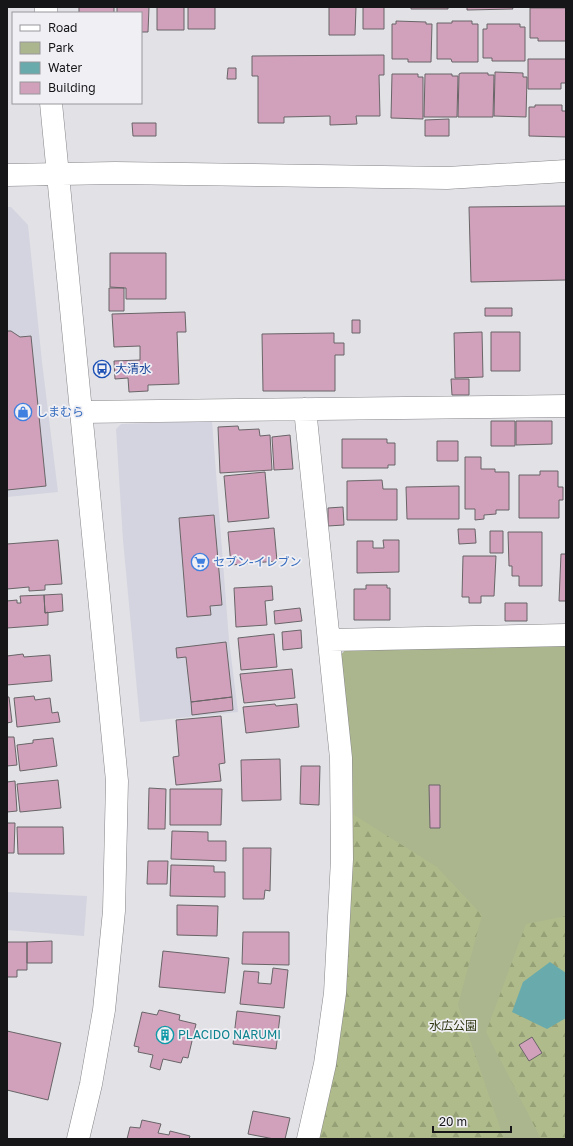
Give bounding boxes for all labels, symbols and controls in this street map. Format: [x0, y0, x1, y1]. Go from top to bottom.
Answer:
legend [12, 12, 142, 104]
text: Road [48, 20, 77, 35]
text: Park [48, 40, 74, 55]
text: Water [48, 60, 82, 75]
text: Building [48, 80, 96, 95]
bus stop icon: 大清水 [92, 359, 112, 379]
place label: 大清水 [115, 361, 151, 376]
shop icon: しまむら [13, 402, 33, 422]
place label: しまむら [36, 404, 84, 419]
supermarket icon: セブン-イレブン [190, 552, 210, 572]
place label: セブン-イレブン [213, 554, 302, 569]
park label: 水広公園 [429, 1018, 477, 1033]
building icon: PLACIDO NARUMI [155, 1025, 175, 1045]
place label: PLACIDO NARUMI [178, 1027, 281, 1042]
scale bar [433, 1108, 511, 1134]
text: 20 m [439, 1114, 467, 1129]

